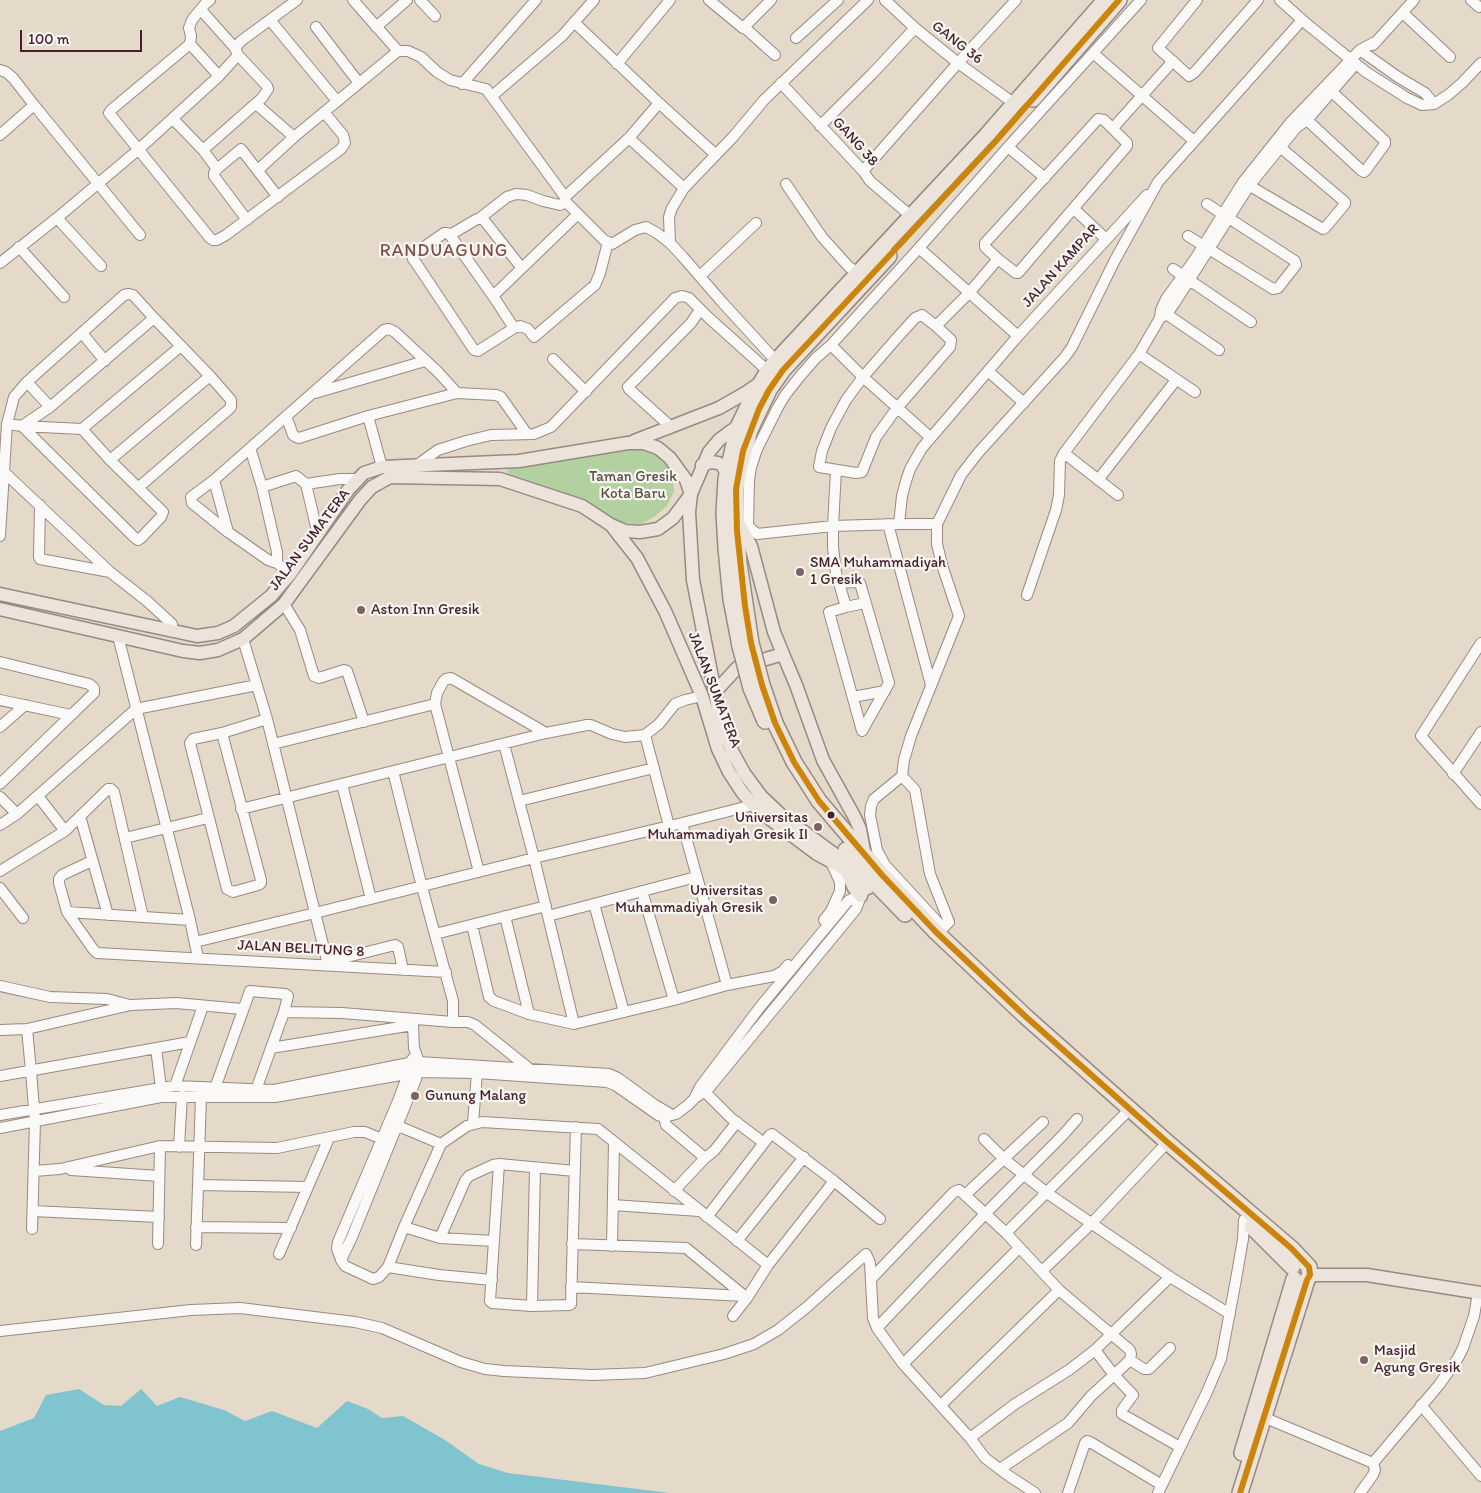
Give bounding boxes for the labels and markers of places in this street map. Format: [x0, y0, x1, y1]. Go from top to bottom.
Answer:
place label: SMA Muhammadiyah 1 Gresik [810, 554, 946, 589]
marker: SMA Muhammadiyah 1 Gresik [794, 566, 806, 578]
place label: Aston Inn Gresik [371, 601, 480, 619]
marker: Aston Inn Gresik [355, 604, 367, 616]
place label: Universitas Muhammadiyah Gresik II [647, 809, 808, 844]
unlabelled marker [826, 810, 836, 820]
marker: Universitas Muhammadiyah Gresik II [812, 821, 824, 833]
place label: Universitas Muhammadiyah Gresik [615, 882, 763, 917]
marker: Universitas Muhammadiyah Gresik [767, 894, 779, 906]
place label: Gunung Malang [425, 1087, 526, 1105]
marker: Gunung Malang [409, 1090, 421, 1102]
place label: Masjid Agung Gresik [1374, 1342, 1460, 1377]
marker: Masjid Agung Gresik [1358, 1354, 1370, 1366]

